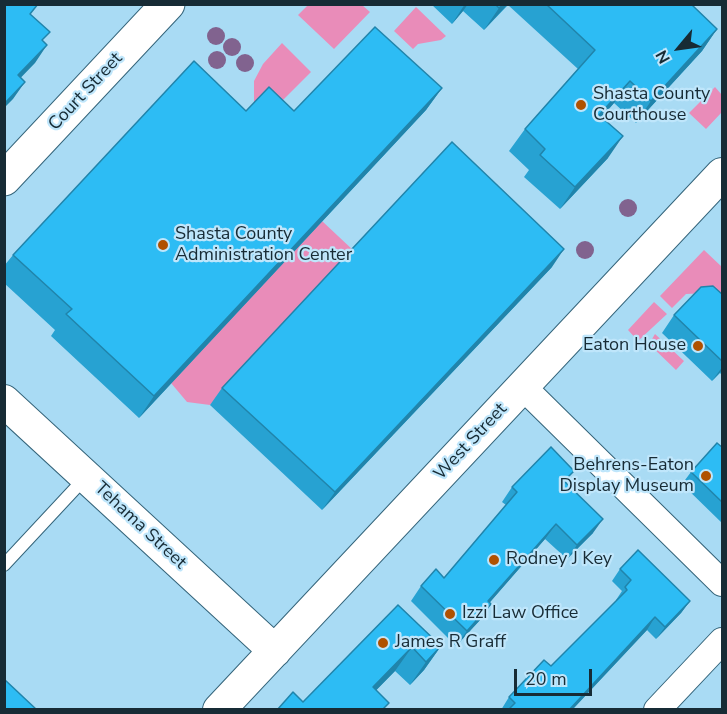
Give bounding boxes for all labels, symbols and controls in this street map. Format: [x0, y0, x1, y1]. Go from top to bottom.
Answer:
north arrow [649, 18, 709, 78]
text: N [651, 46, 676, 67]
street label: Court Street [44, 49, 128, 135]
place label: Shasta County Courthouse [593, 84, 710, 127]
marker: Shasta County Courthouse [574, 98, 588, 112]
place label: Shasta County Administration Center [175, 224, 352, 266]
marker: Shasta County Administration Center [156, 238, 170, 252]
place label: Eaton House [583, 335, 686, 357]
marker: Eaton House [691, 339, 705, 353]
street label: West Street [430, 399, 512, 485]
place label: Behrens-Eaton Display Museum [559, 455, 694, 498]
marker: Behrens-Eaton Display Museum [699, 469, 713, 483]
street label: Tehama Street [90, 478, 190, 574]
place label: Rodney J Key [506, 549, 612, 571]
marker: Rodney J Key [487, 553, 501, 567]
place label: Izzi Law Office [462, 603, 578, 625]
marker: Izzi Law Office [443, 607, 457, 621]
place label: James R Graff [395, 632, 506, 654]
marker: James R Graff [376, 636, 390, 650]
scale bar [517, 657, 595, 695]
text: 20 m [525, 667, 567, 691]

